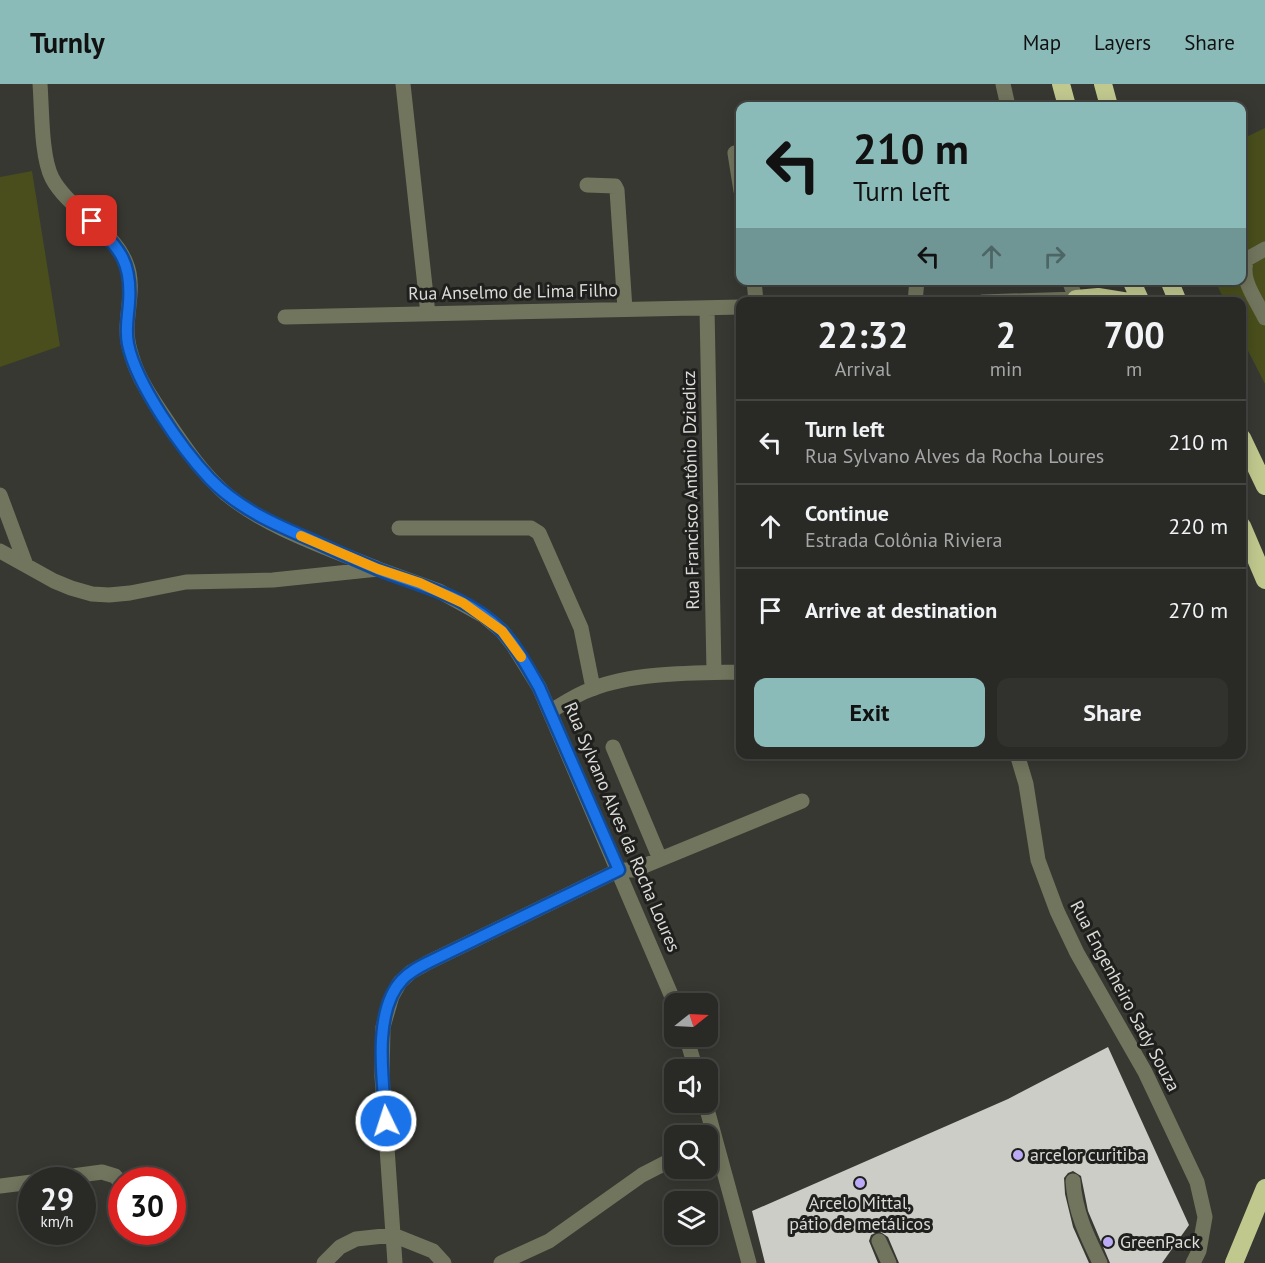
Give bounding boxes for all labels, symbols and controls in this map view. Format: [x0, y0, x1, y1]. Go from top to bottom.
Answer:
text: Turnly [30, 24, 105, 61]
text: Map [1023, 29, 1061, 56]
text: Layers [1094, 29, 1151, 56]
text: Share [1184, 29, 1235, 56]
text: 210 m [853, 121, 969, 176]
icon: left [754, 126, 832, 204]
text: Turn left [853, 174, 950, 208]
pin [66, 195, 117, 246]
icon: arrive [75, 204, 108, 237]
icon: left [912, 240, 945, 273]
icon: ahead [975, 240, 1008, 273]
icon: right [1038, 240, 1071, 273]
street label: Rua Anselmo de Lima Filho [408, 278, 618, 305]
text: 22:32 [817, 311, 909, 358]
text: 2 [996, 311, 1016, 358]
text: 700 [1104, 311, 1165, 358]
text: Arrival [835, 356, 891, 382]
text: min [990, 356, 1022, 382]
text: m [1126, 356, 1142, 382]
street label: Rua Francisco Antônio Dziedicz [677, 370, 704, 610]
text: Turn left [805, 415, 885, 443]
icon: left [754, 426, 787, 459]
text: 210 m [1168, 428, 1228, 456]
text: Rua Sylvano Alves da Rocha Loures [805, 443, 1104, 469]
text: Continue [805, 499, 889, 527]
icon: ahead [754, 510, 787, 543]
text: 220 m [1168, 512, 1228, 540]
text: Estrada Colônia Riviera [805, 527, 1002, 553]
icon: arrive [754, 594, 787, 627]
text: Arrive at destination [805, 596, 997, 624]
text: 270 m [1168, 596, 1228, 624]
button: Exit [754, 678, 985, 747]
button: Share [997, 678, 1228, 747]
street label: Rua Sylvano Alves da Rocha Loures [559, 698, 686, 955]
street label: Rua Engenheiro Sady Souza [1065, 896, 1186, 1095]
north arrow [664, 993, 718, 1047]
map controls [664, 993, 718, 1245]
button: sound [664, 1059, 718, 1113]
position arrow [354, 1089, 418, 1153]
button: search [664, 1125, 718, 1179]
place label: arcelor curitiba [1030, 1143, 1146, 1166]
marker: arcelor curitiba [1011, 1148, 1025, 1162]
speed limit sign: 30 [108, 1167, 186, 1245]
marker: Arcelo Mittal, pátio de metálicos [853, 1176, 867, 1190]
text: 29 [40, 1179, 74, 1218]
button: layers [664, 1191, 718, 1245]
place label: Arcelo Mittal, pátio de metálicos [789, 1191, 931, 1235]
text: km/h [41, 1212, 73, 1231]
place label: GreenPack [1120, 1230, 1201, 1253]
marker: GreenPack [1101, 1235, 1115, 1249]

